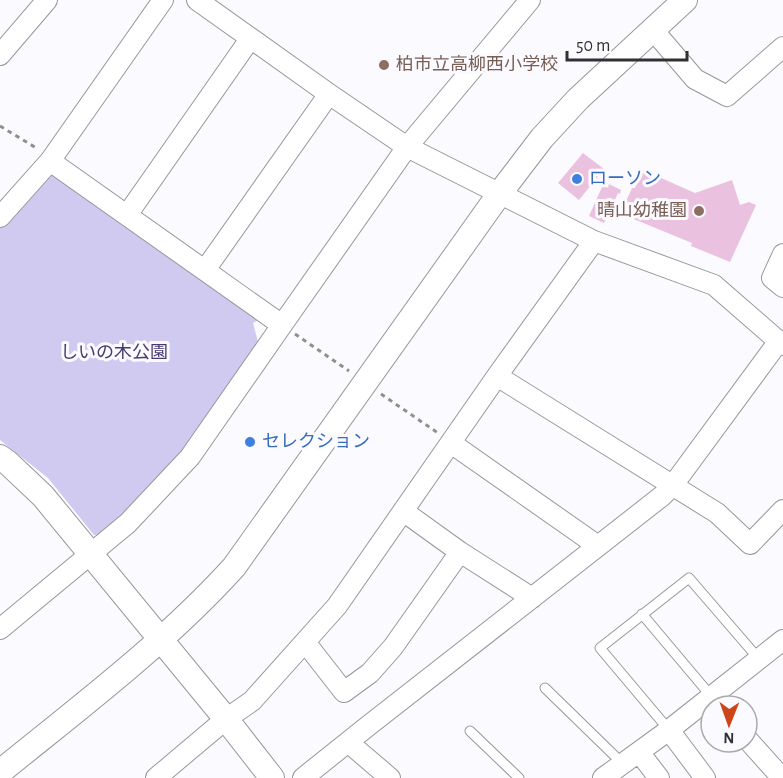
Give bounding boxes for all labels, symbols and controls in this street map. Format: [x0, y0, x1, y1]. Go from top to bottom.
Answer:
scale bar [567, 24, 687, 62]
text: 50 m [576, 37, 610, 55]
place label: 柏市立高柳西小学校 [396, 54, 558, 74]
marker: 柏市立高柳西小学校 [377, 58, 391, 72]
place label: ローソン [589, 170, 661, 188]
marker: ローソン [570, 172, 584, 186]
place label: 晴山幼稚園 [597, 200, 687, 220]
marker: 晴山幼稚園 [692, 204, 706, 218]
park label: しいの木公園 [60, 343, 168, 362]
place label: セレクション [262, 432, 370, 451]
marker: セレクション [243, 435, 257, 449]
north arrow [699, 694, 759, 754]
text: N [723, 730, 734, 746]

